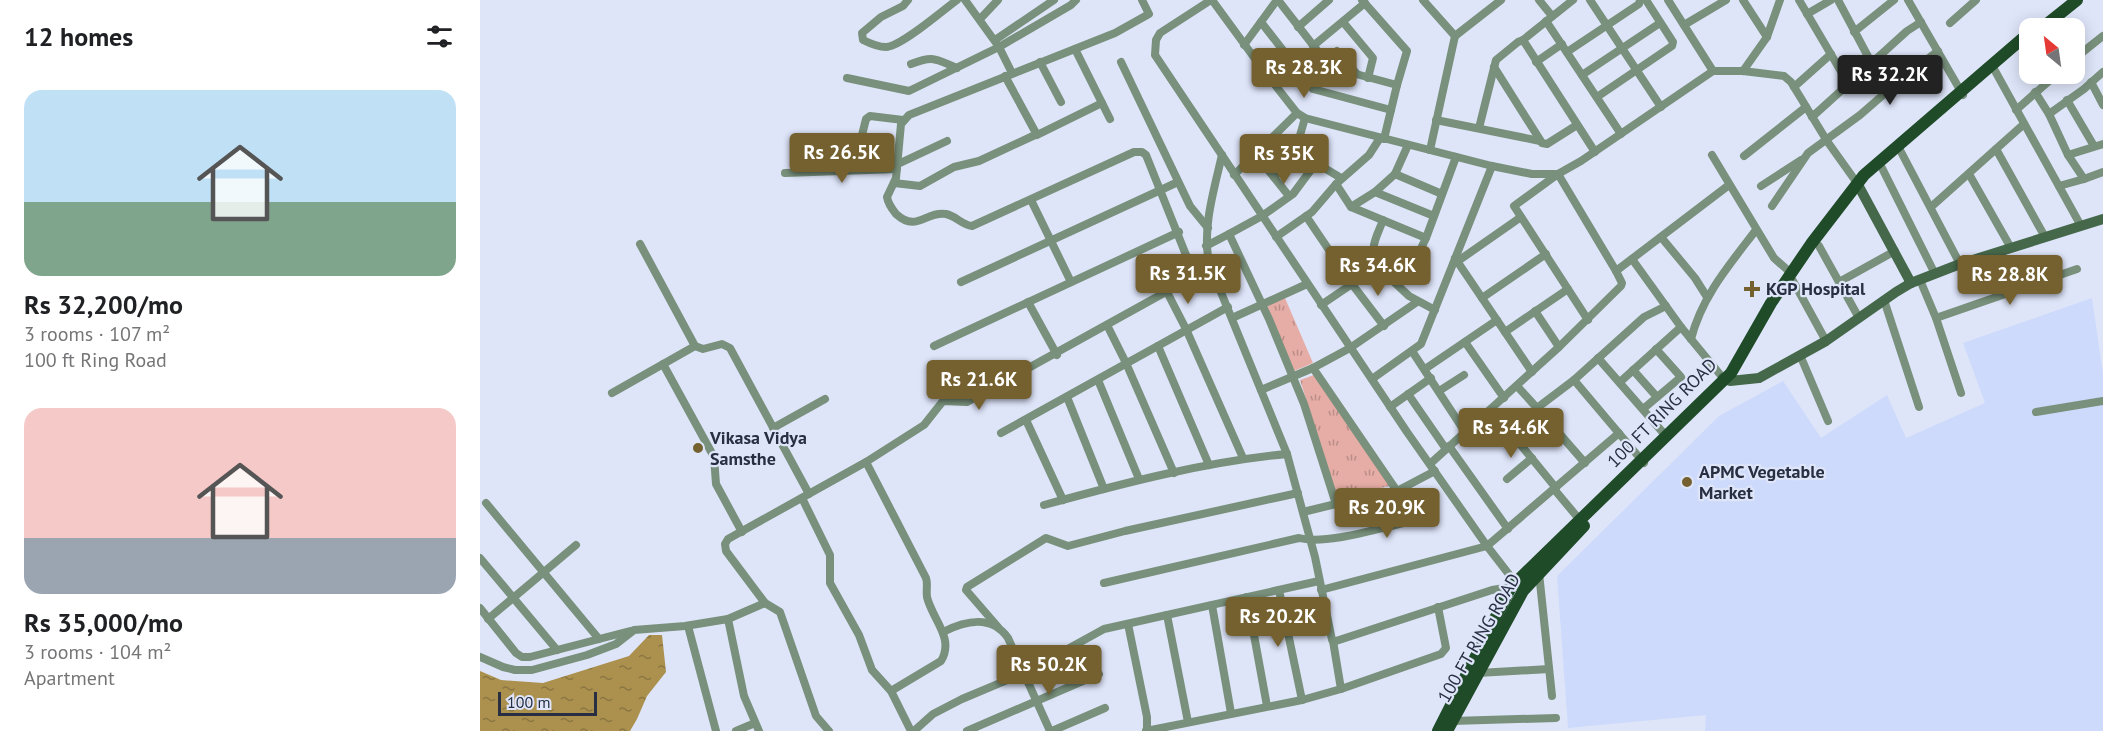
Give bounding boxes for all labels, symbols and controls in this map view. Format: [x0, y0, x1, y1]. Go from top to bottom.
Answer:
north arrow [2019, 18, 2085, 84]
map controls [2019, 18, 2085, 84]
text: 12 homes [24, 20, 133, 53]
icon: filters [423, 20, 456, 53]
pin: Rs 28.3K [1242, 48, 1366, 99]
text: Rs 28.3K [1266, 54, 1342, 80]
pin: Rs 32.2K [1828, 55, 1952, 106]
text: Rs 32.2K [1852, 61, 1928, 87]
icon: home [186, 129, 294, 237]
pin: Rs 26.5K [780, 133, 904, 184]
pin: Rs 35K [1235, 134, 1333, 185]
text: Rs 26.5K [804, 139, 880, 165]
text: Rs 35K [1254, 140, 1314, 166]
pin: Rs 34.6K [1316, 246, 1440, 297]
text: Rs 34.6K [1340, 252, 1416, 278]
pin: Rs 31.5K [1126, 254, 1250, 305]
pin: Rs 28.8K [1948, 255, 2072, 306]
text: Rs 31.5K [1150, 260, 1226, 286]
text: Rs 28.8K [1972, 261, 2048, 287]
place label: KGP Hospital [1766, 277, 1866, 300]
marker: KGP Hospital [1743, 280, 1761, 298]
text: Rs 32,200/mo [24, 288, 183, 321]
text: 3 rooms · 107 m² [24, 321, 170, 347]
text: 100 ft Ring Road [24, 347, 167, 373]
street label: 100 FT RING ROAD [1602, 353, 1721, 472]
pin: Rs 21.6K [917, 360, 1041, 411]
text: Rs 21.6K [941, 366, 1017, 392]
pin: Rs 34.6K [1449, 408, 1573, 459]
text: Rs 34.6K [1473, 414, 1549, 440]
place label: Vikasa Vidya Samsthe [709, 426, 807, 470]
marker: Vikasa Vidya Samsthe [691, 441, 705, 455]
icon: home [186, 447, 294, 555]
place label: APMC Vegetable Market [1699, 460, 1825, 504]
marker: APMC Vegetable Market [1680, 475, 1694, 489]
pin: Rs 20.9K [1325, 488, 1449, 539]
text: Rs 20.9K [1349, 494, 1425, 520]
street label: 100 FT RING ROAD [1432, 569, 1525, 707]
pin: Rs 20.2K [1216, 597, 1340, 648]
text: Rs 20.2K [1240, 603, 1316, 629]
text: Rs 35,000/mo [24, 606, 183, 639]
text: 3 rooms · 104 m² [24, 639, 171, 665]
pin: Rs 50.2K [987, 645, 1111, 696]
text: Rs 50.2K [1011, 651, 1087, 677]
text: Apartment [24, 665, 115, 691]
scale bar [498, 689, 597, 716]
text: 100 m [507, 692, 550, 712]

